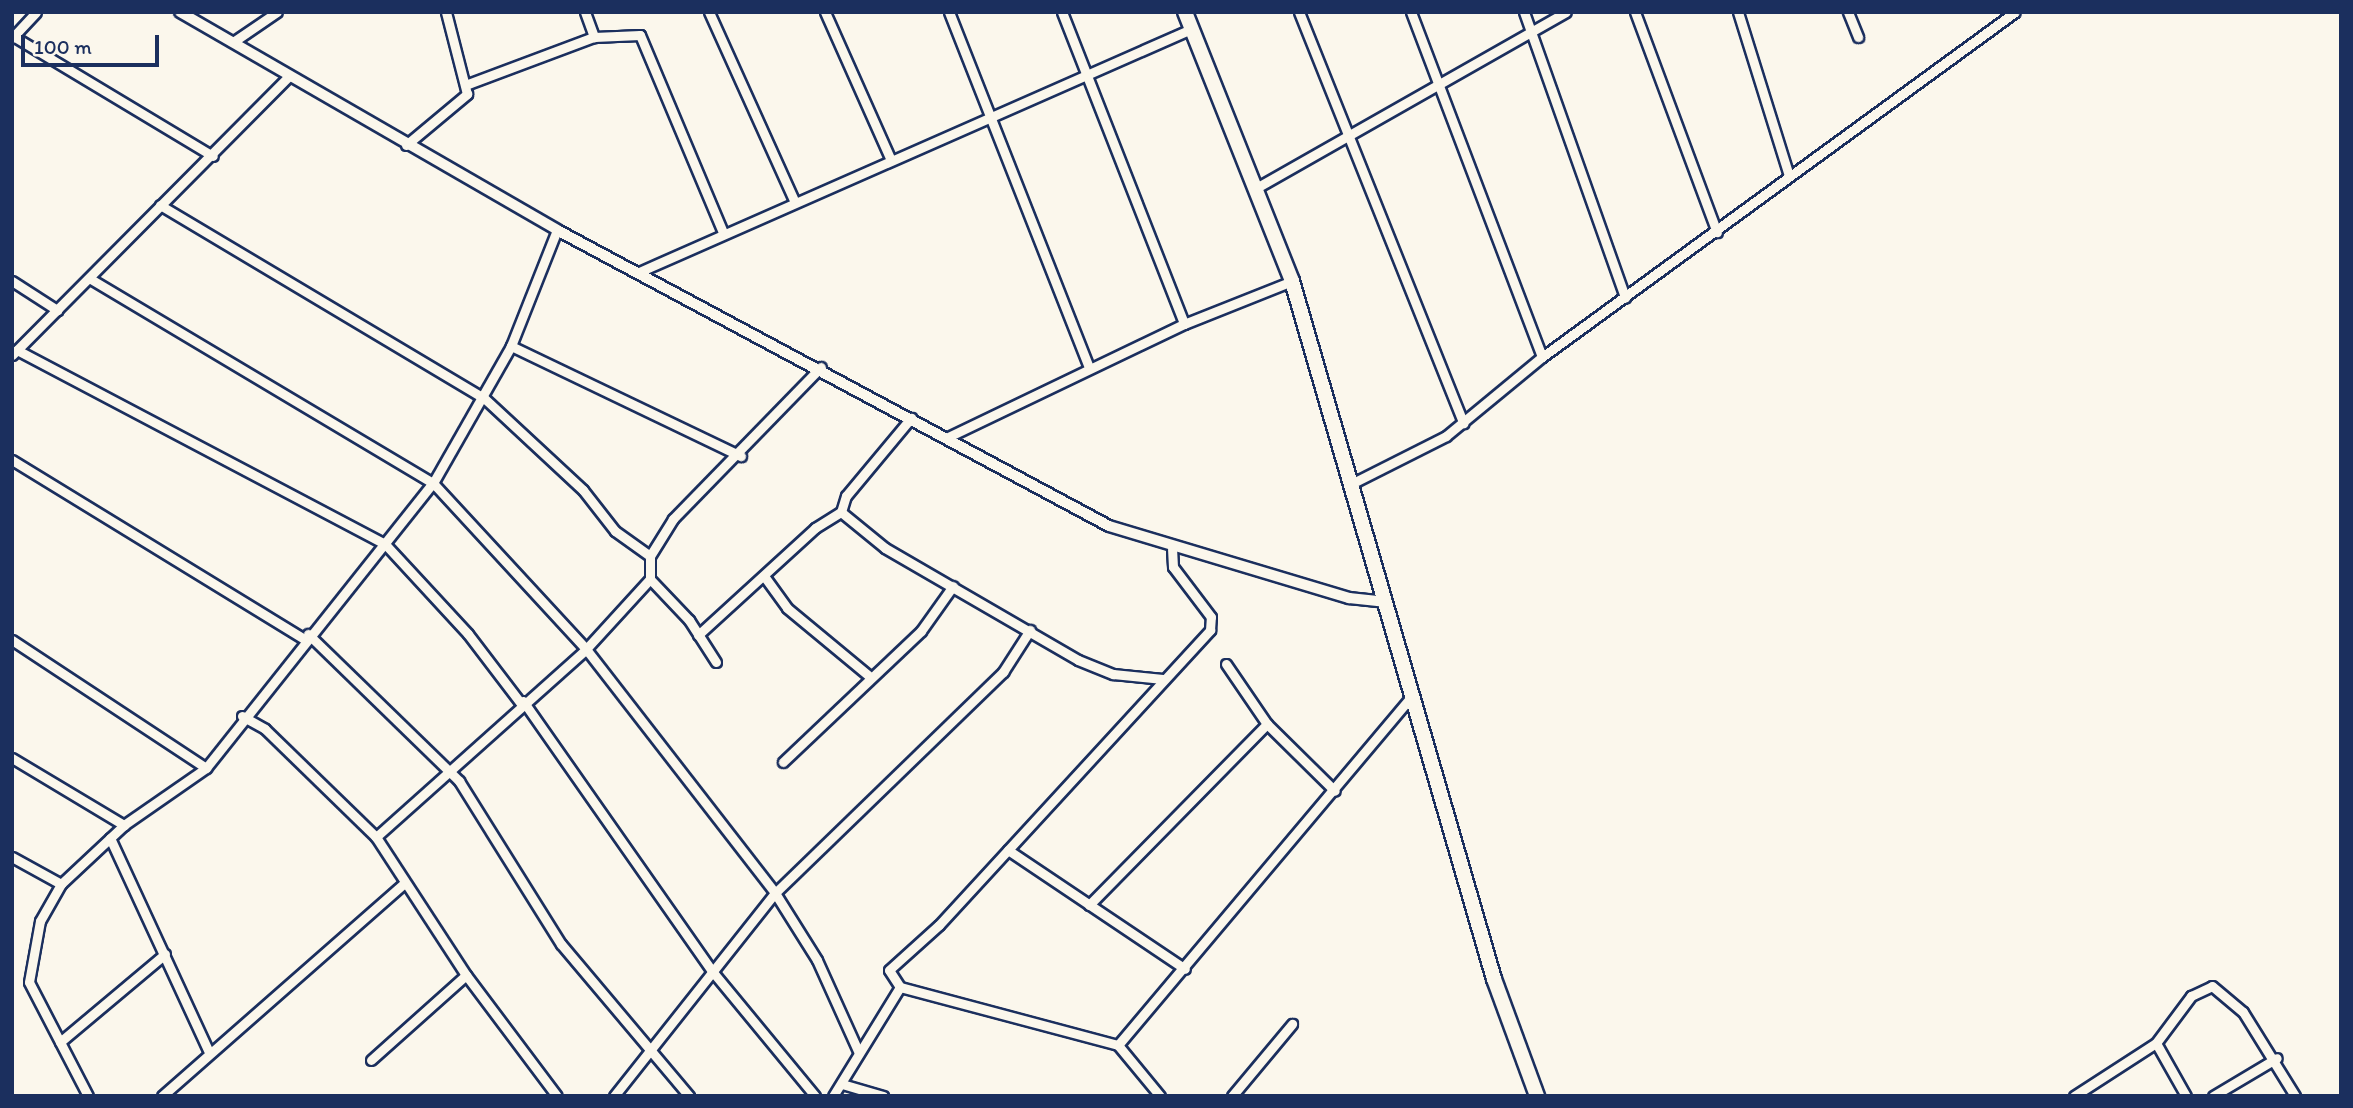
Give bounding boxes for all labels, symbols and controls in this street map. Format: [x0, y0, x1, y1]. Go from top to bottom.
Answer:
scale bar [24, 21, 163, 65]
text: 100 m [34, 34, 92, 59]

